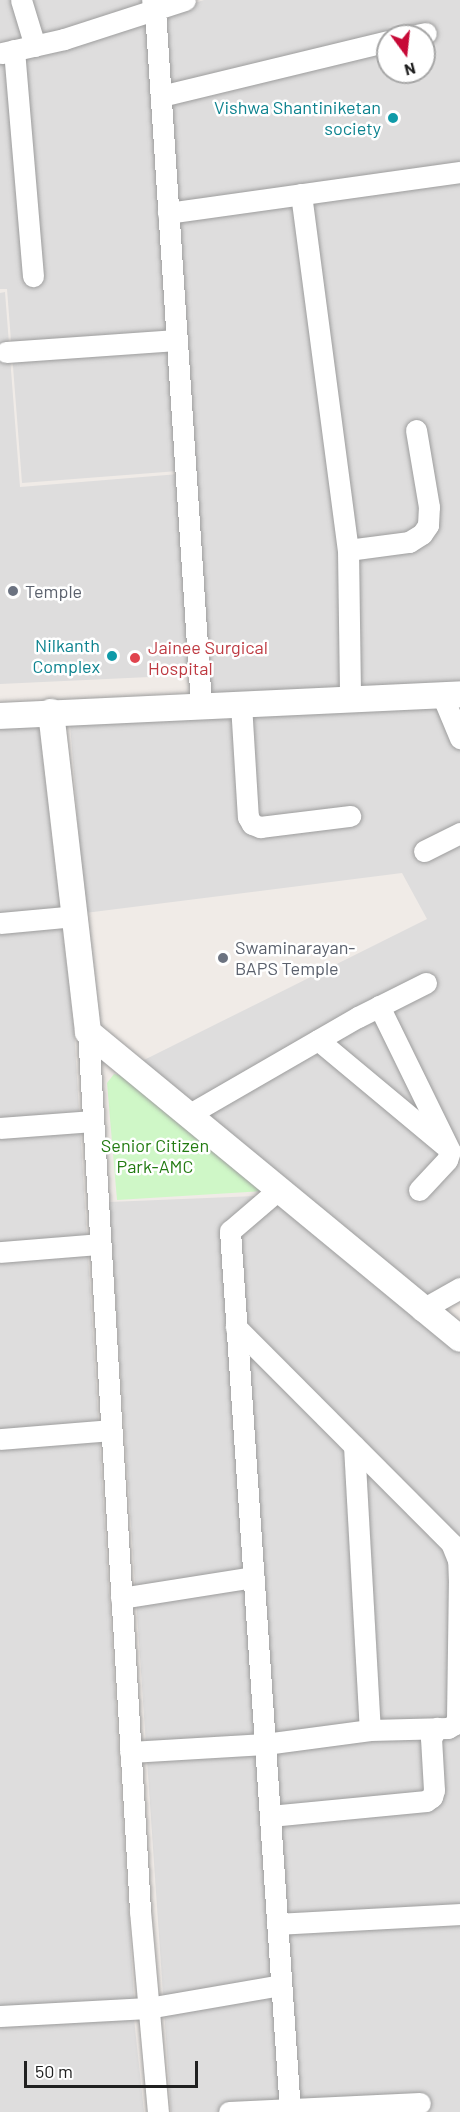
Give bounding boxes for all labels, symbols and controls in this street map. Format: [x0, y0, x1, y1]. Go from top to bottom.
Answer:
north arrow [376, 24, 436, 84]
text: N [403, 59, 418, 80]
place label: Vishwa Shantiniketan society [214, 97, 381, 140]
marker: Vishwa Shantiniketan society [386, 111, 400, 125]
place label: Temple [25, 580, 82, 602]
marker: Temple [6, 584, 20, 598]
place label: Nilkanth Complex [32, 635, 100, 678]
place label: Jainee Surgical Hospital [148, 637, 268, 680]
marker: Nilkanth Complex [105, 649, 119, 663]
marker: Jainee Surgical Hospital [126, 649, 144, 667]
place label: Swaminarayan- BAPS Temple [235, 937, 355, 980]
marker: Swaminarayan- BAPS Temple [216, 951, 230, 965]
park label: Senior Citizen Park-AMC [101, 1135, 209, 1178]
scale bar [27, 2049, 201, 2087]
text: 50 m [35, 2060, 73, 2082]

